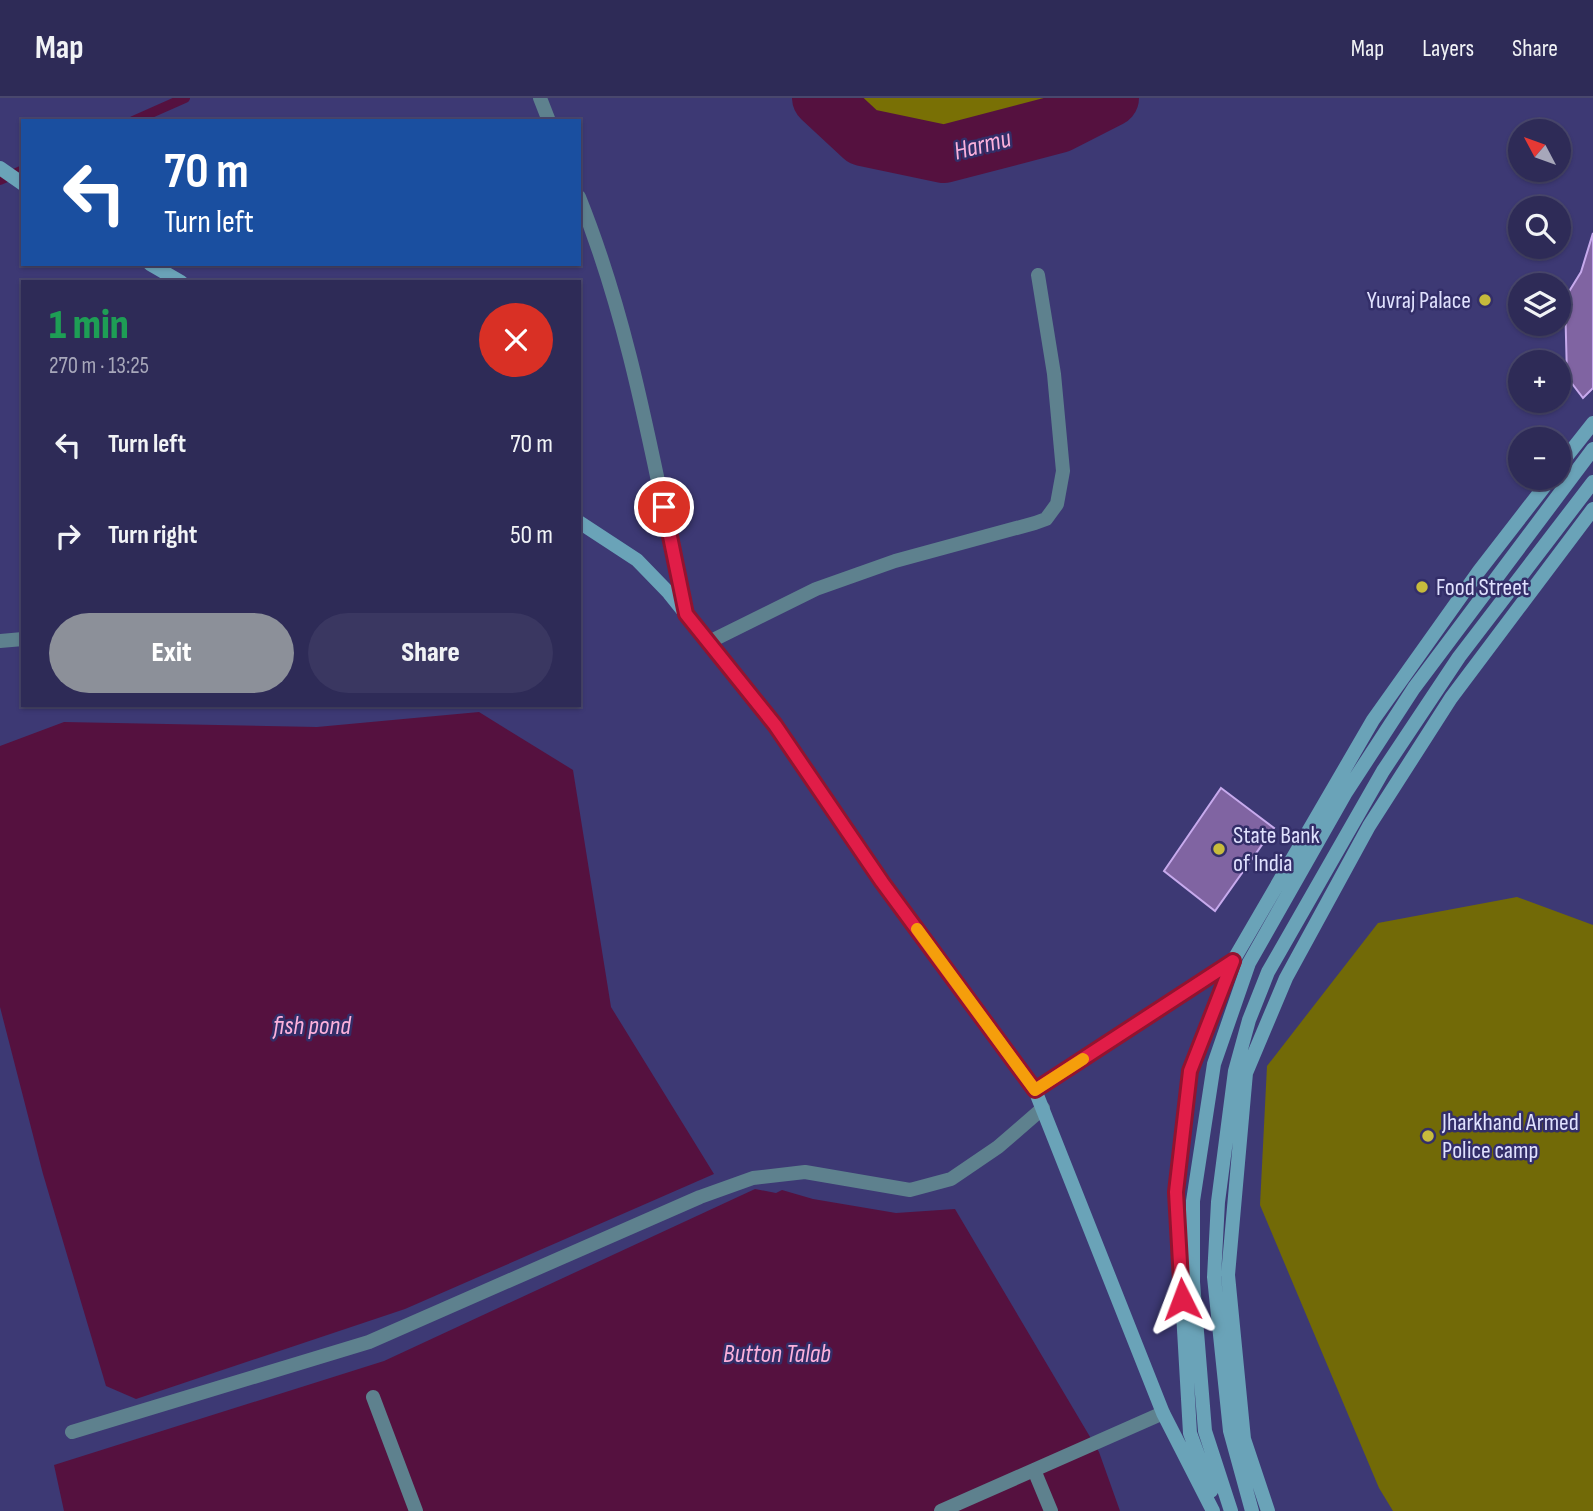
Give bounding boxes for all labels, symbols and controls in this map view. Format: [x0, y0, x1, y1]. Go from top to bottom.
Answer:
text: Map [35, 28, 84, 68]
text: Map [1351, 34, 1384, 63]
text: Layers [1422, 34, 1474, 63]
text: Share [1512, 34, 1558, 63]
north arrow [1508, 119, 1572, 182]
map controls [1508, 119, 1571, 490]
water label: Harmu [951, 123, 1014, 167]
text: 70 m [164, 143, 249, 202]
icon: left [49, 147, 140, 238]
button: search [1508, 196, 1571, 259]
text: Turn left [164, 203, 254, 242]
button: layers [1508, 273, 1571, 336]
place label: Yuvraj Palace [1367, 286, 1471, 315]
marker: Yuvraj Palace [1477, 292, 1493, 308]
text: 1 min [49, 300, 129, 351]
button: close [479, 303, 553, 377]
button: + [1508, 350, 1571, 413]
text: 270 m · 13:25 [49, 352, 149, 380]
icon: left [49, 426, 87, 464]
button: − [1508, 427, 1571, 490]
text: Turn left [108, 429, 186, 460]
text: 70 m [510, 429, 553, 460]
pin [634, 477, 694, 537]
icon: arrive [645, 488, 683, 526]
icon: right [49, 517, 87, 555]
text: Turn right [108, 520, 197, 551]
text: 50 m [510, 520, 553, 551]
place label: Food Street [1436, 573, 1529, 602]
marker: Food Street [1414, 579, 1430, 595]
button: Exit [49, 613, 294, 693]
button: Share [308, 613, 553, 693]
place label: State Bank of India [1233, 821, 1320, 878]
marker: State Bank of India [1211, 841, 1227, 857]
water label: fish pond [272, 1011, 352, 1042]
place label: Jharkhand Armed Police camp [1441, 1108, 1579, 1165]
marker: Jharkhand Armed Police camp [1420, 1128, 1436, 1144]
position arrow [1145, 1262, 1219, 1336]
water label: Button Talab [723, 1339, 831, 1370]

